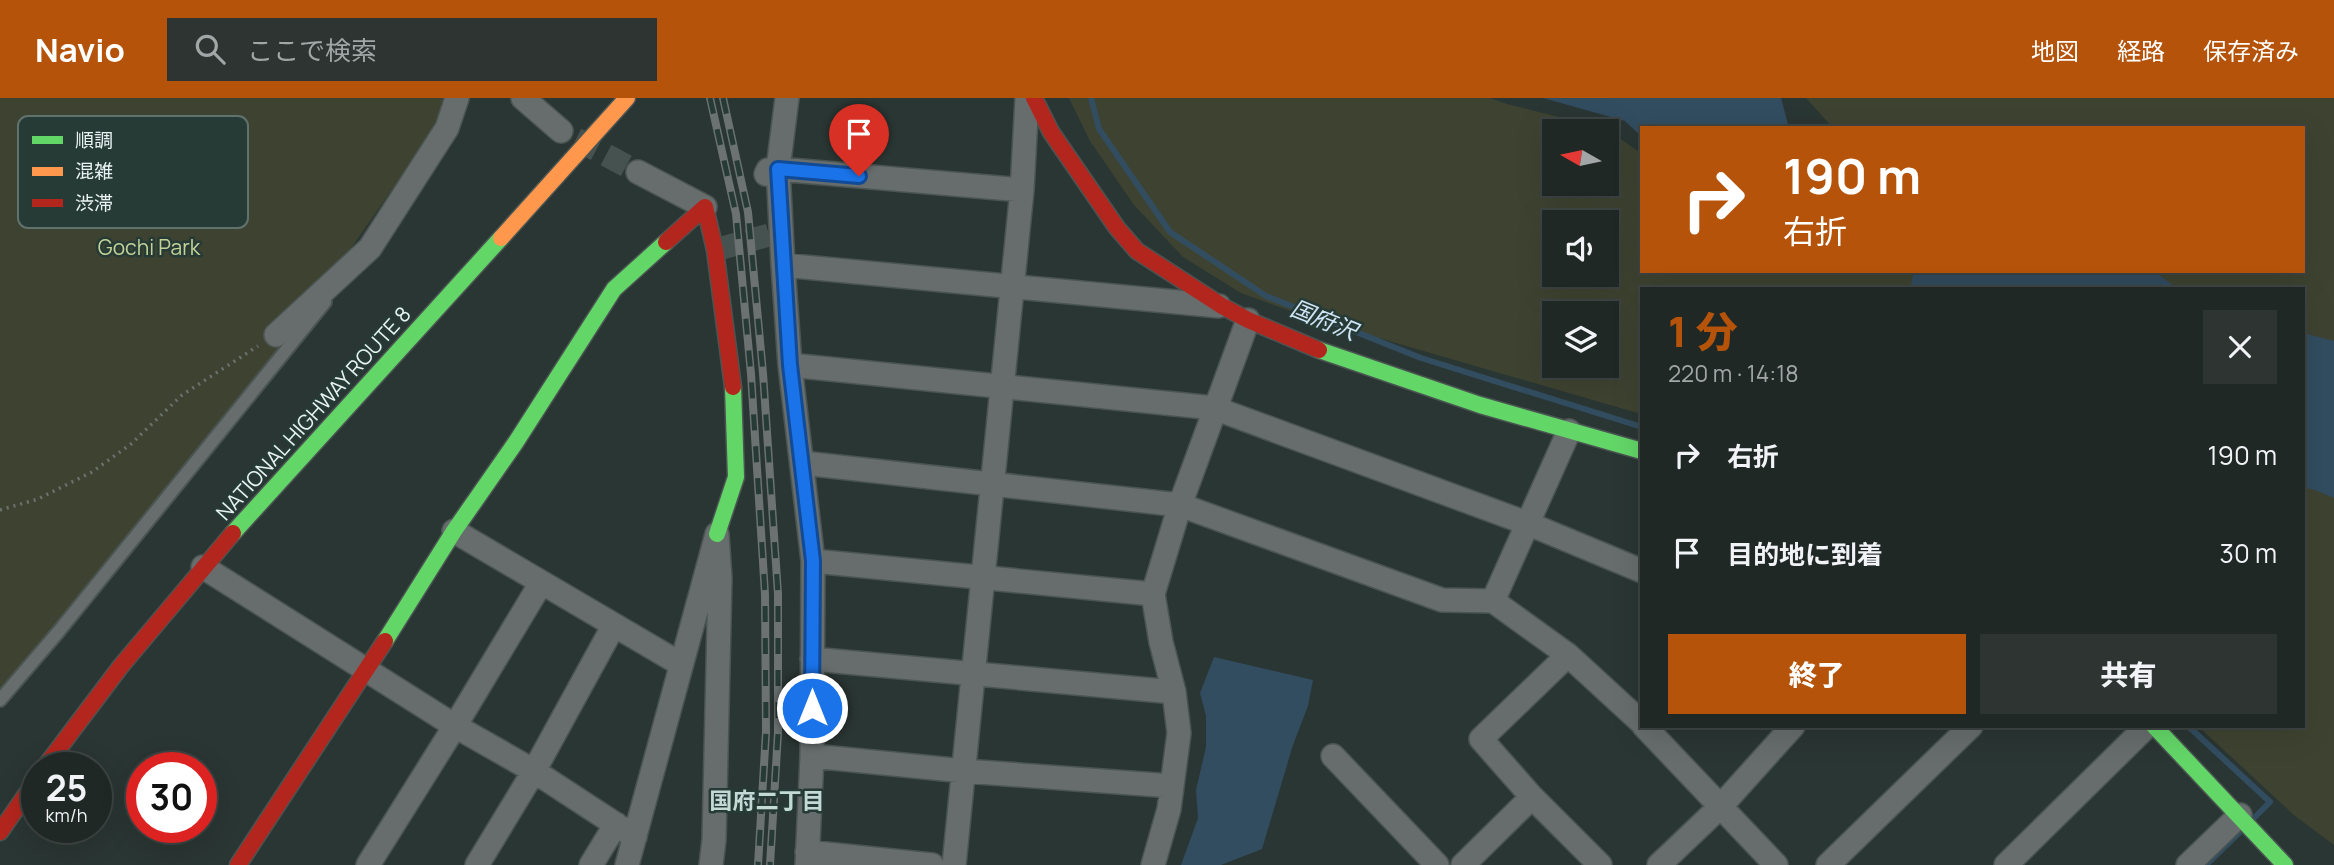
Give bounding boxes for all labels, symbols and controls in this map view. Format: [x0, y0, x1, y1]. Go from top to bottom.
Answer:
search box [167, 18, 657, 81]
text: Navio [35, 27, 125, 72]
icon: search [191, 30, 229, 68]
text: ここで検索 [247, 32, 377, 68]
text: 地図 [2031, 34, 2079, 67]
text: 経路 [2117, 34, 2165, 67]
text: 保存済み [2203, 34, 2299, 67]
pin [829, 104, 889, 176]
icon: arrive [840, 115, 878, 153]
legend [18, 116, 248, 228]
north arrow [1542, 119, 1619, 196]
map controls [1542, 119, 1619, 378]
text: 順調 [75, 127, 113, 153]
text: 190 m [1783, 142, 1921, 209]
icon: right [1668, 154, 1759, 245]
text: 混雑 [75, 158, 113, 184]
text: 渋滞 [75, 190, 113, 216]
text: 右折 [1783, 209, 1847, 253]
button: sound [1542, 210, 1619, 287]
park label: Gochi Park [98, 233, 201, 261]
water label: 国府沢 [1286, 291, 1365, 348]
street label: NATIONAL HIGHWAY ROUTE 8 [209, 300, 417, 526]
button: layers [1542, 301, 1619, 378]
text: 1 分 [1668, 302, 1737, 360]
button: close [2203, 310, 2277, 384]
text: 220 m · 14:18 [1668, 357, 1799, 389]
icon: right [1668, 436, 1706, 474]
text: 190 m [2208, 437, 2277, 473]
text: 右折 [1727, 438, 1779, 474]
icon: arrive [1668, 534, 1706, 572]
text: 30 m [2220, 535, 2277, 571]
text: 目的地に到着 [1727, 536, 1883, 572]
button: 終了 [1668, 634, 1966, 714]
button: 共有 [1980, 634, 2277, 714]
position arrow [775, 671, 849, 745]
speed limit sign: 30 [126, 752, 217, 843]
text: 25 [46, 764, 87, 812]
district label: 国府二丁目 [710, 784, 825, 816]
text: km/h [46, 803, 87, 827]

